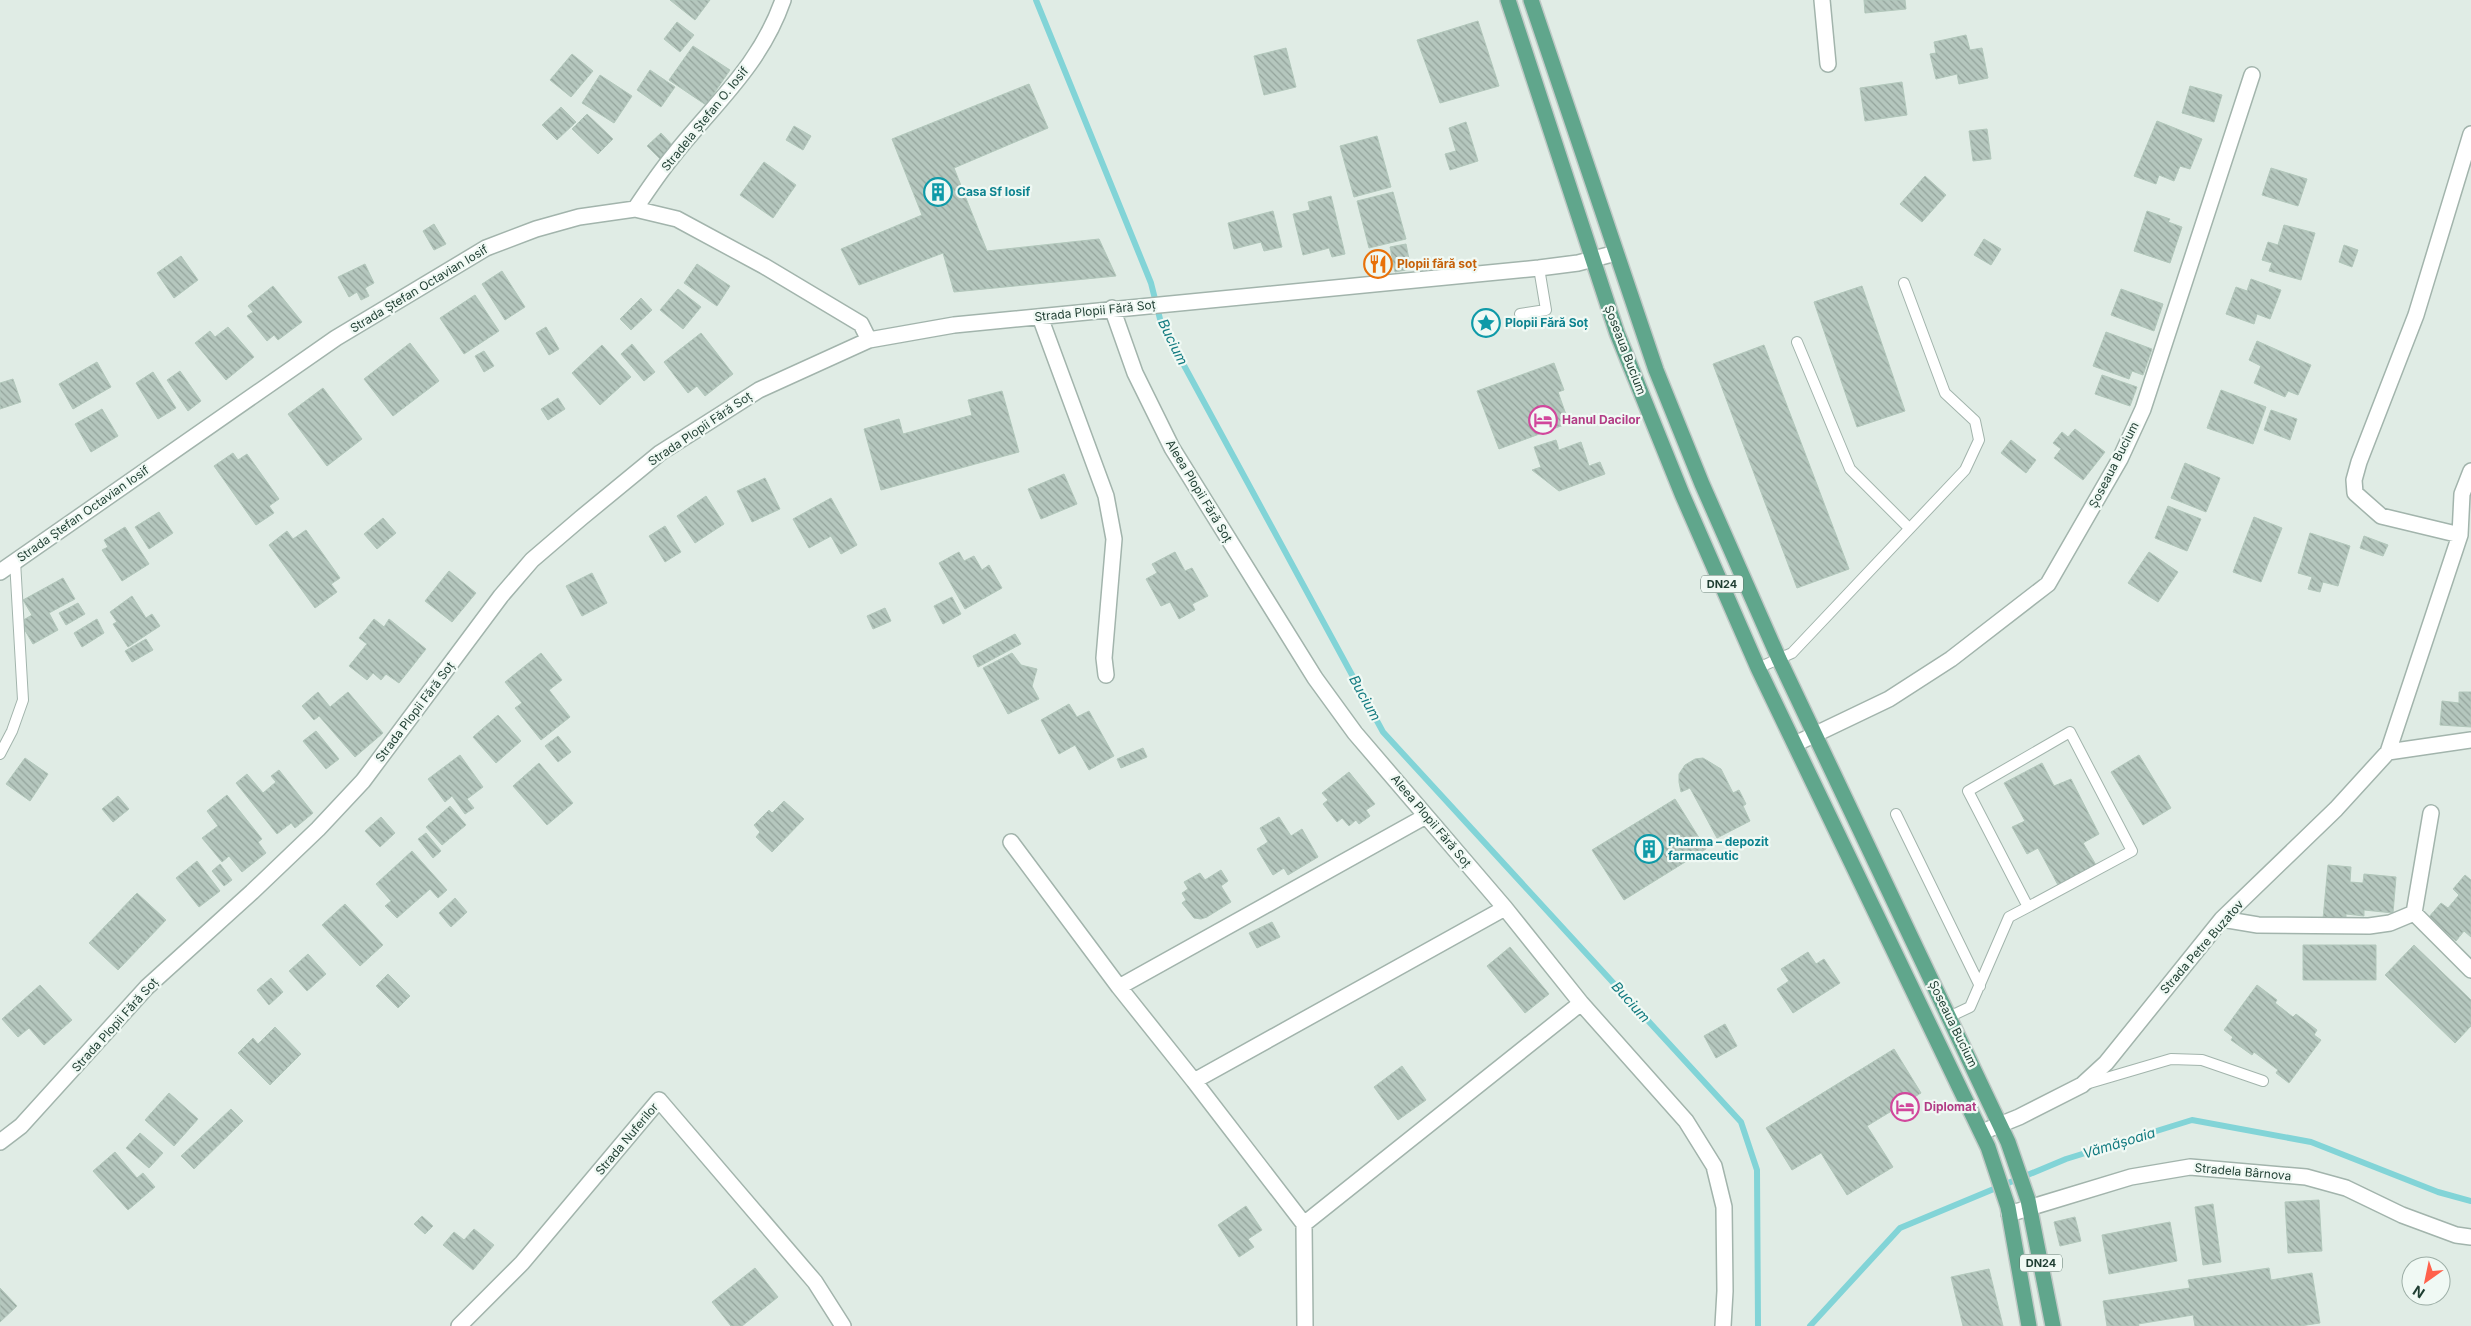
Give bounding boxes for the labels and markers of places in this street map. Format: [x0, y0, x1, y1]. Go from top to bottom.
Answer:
building icon: Casa Sf Iosif [923, 177, 953, 207]
place label: Casa Sf Iosif [957, 184, 1031, 199]
restaurant icon: Plopii fără soț [1363, 249, 1393, 279]
place label: Plopii fără soț [1397, 256, 1477, 271]
place icon: Plopii Fără Soț [1471, 308, 1501, 338]
place label: Plopii Fără Soț [1505, 315, 1589, 330]
hotel icon: Hanul Dacilor [1528, 405, 1558, 435]
place label: Hanul Dacilor [1562, 412, 1641, 427]
building icon: Pharma – depozit farmaceutic [1634, 834, 1664, 864]
place label: Pharma – depozit farmaceutic [1668, 834, 1769, 863]
hotel icon: Diplomat [1890, 1092, 1920, 1122]
place label: Diplomat [1924, 1099, 1977, 1114]

